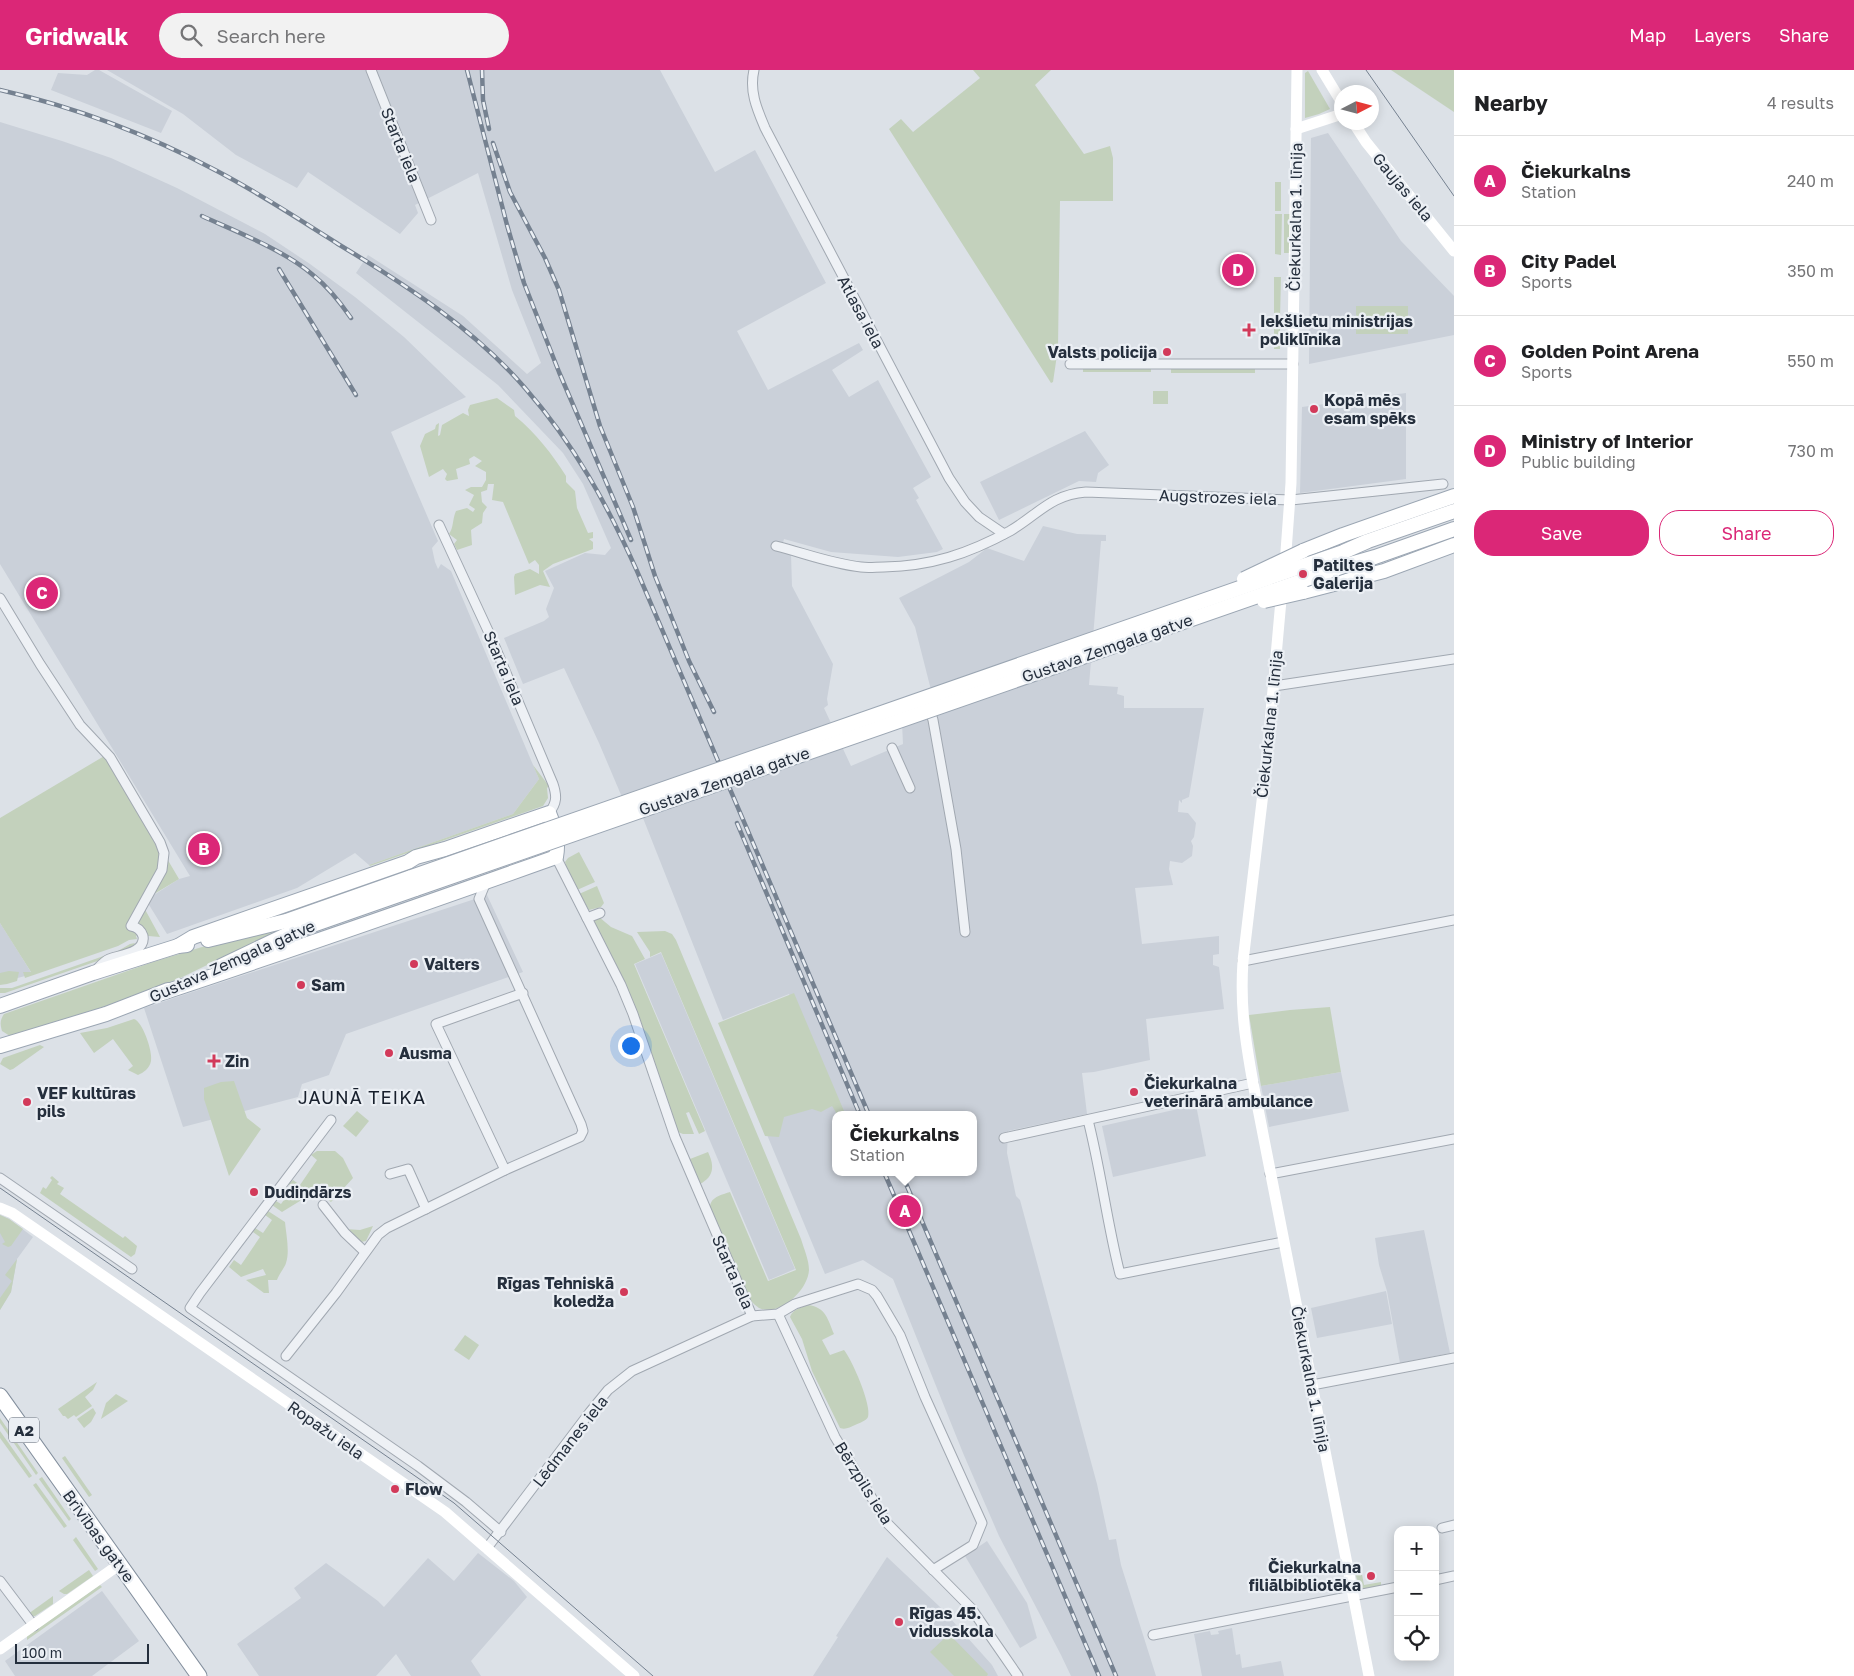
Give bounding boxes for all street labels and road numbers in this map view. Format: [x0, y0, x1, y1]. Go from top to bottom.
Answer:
street label: Starta iela [377, 105, 425, 185]
street label: Čiekurkalna 1. līnija [1284, 142, 1306, 292]
street label: Gaujas iela [1368, 149, 1438, 225]
street label: Atlasa iela [833, 272, 889, 352]
street label: Augstrozes iela [1159, 485, 1277, 509]
street label: Gustava Zemgala gatve [1019, 609, 1195, 687]
street label: Starta iela [479, 628, 529, 708]
street label: Čiekurkalna 1. līnija [1251, 649, 1287, 799]
street label: Gustava Zemgala gatve [636, 742, 812, 820]
street label: Gustava Zemgala gatve [146, 915, 318, 1007]
street label: Starta iela [708, 1232, 758, 1312]
street label: Čiekurkalna 1. līnija [1287, 1304, 1335, 1454]
street label: Lēdmanes iela [528, 1391, 612, 1491]
street label: Ropažu iela [284, 1396, 368, 1464]
road number: A2 [9, 1418, 39, 1442]
street label: Bērzpils iela [831, 1438, 897, 1528]
street label: Brīvības gatve [59, 1486, 139, 1586]

